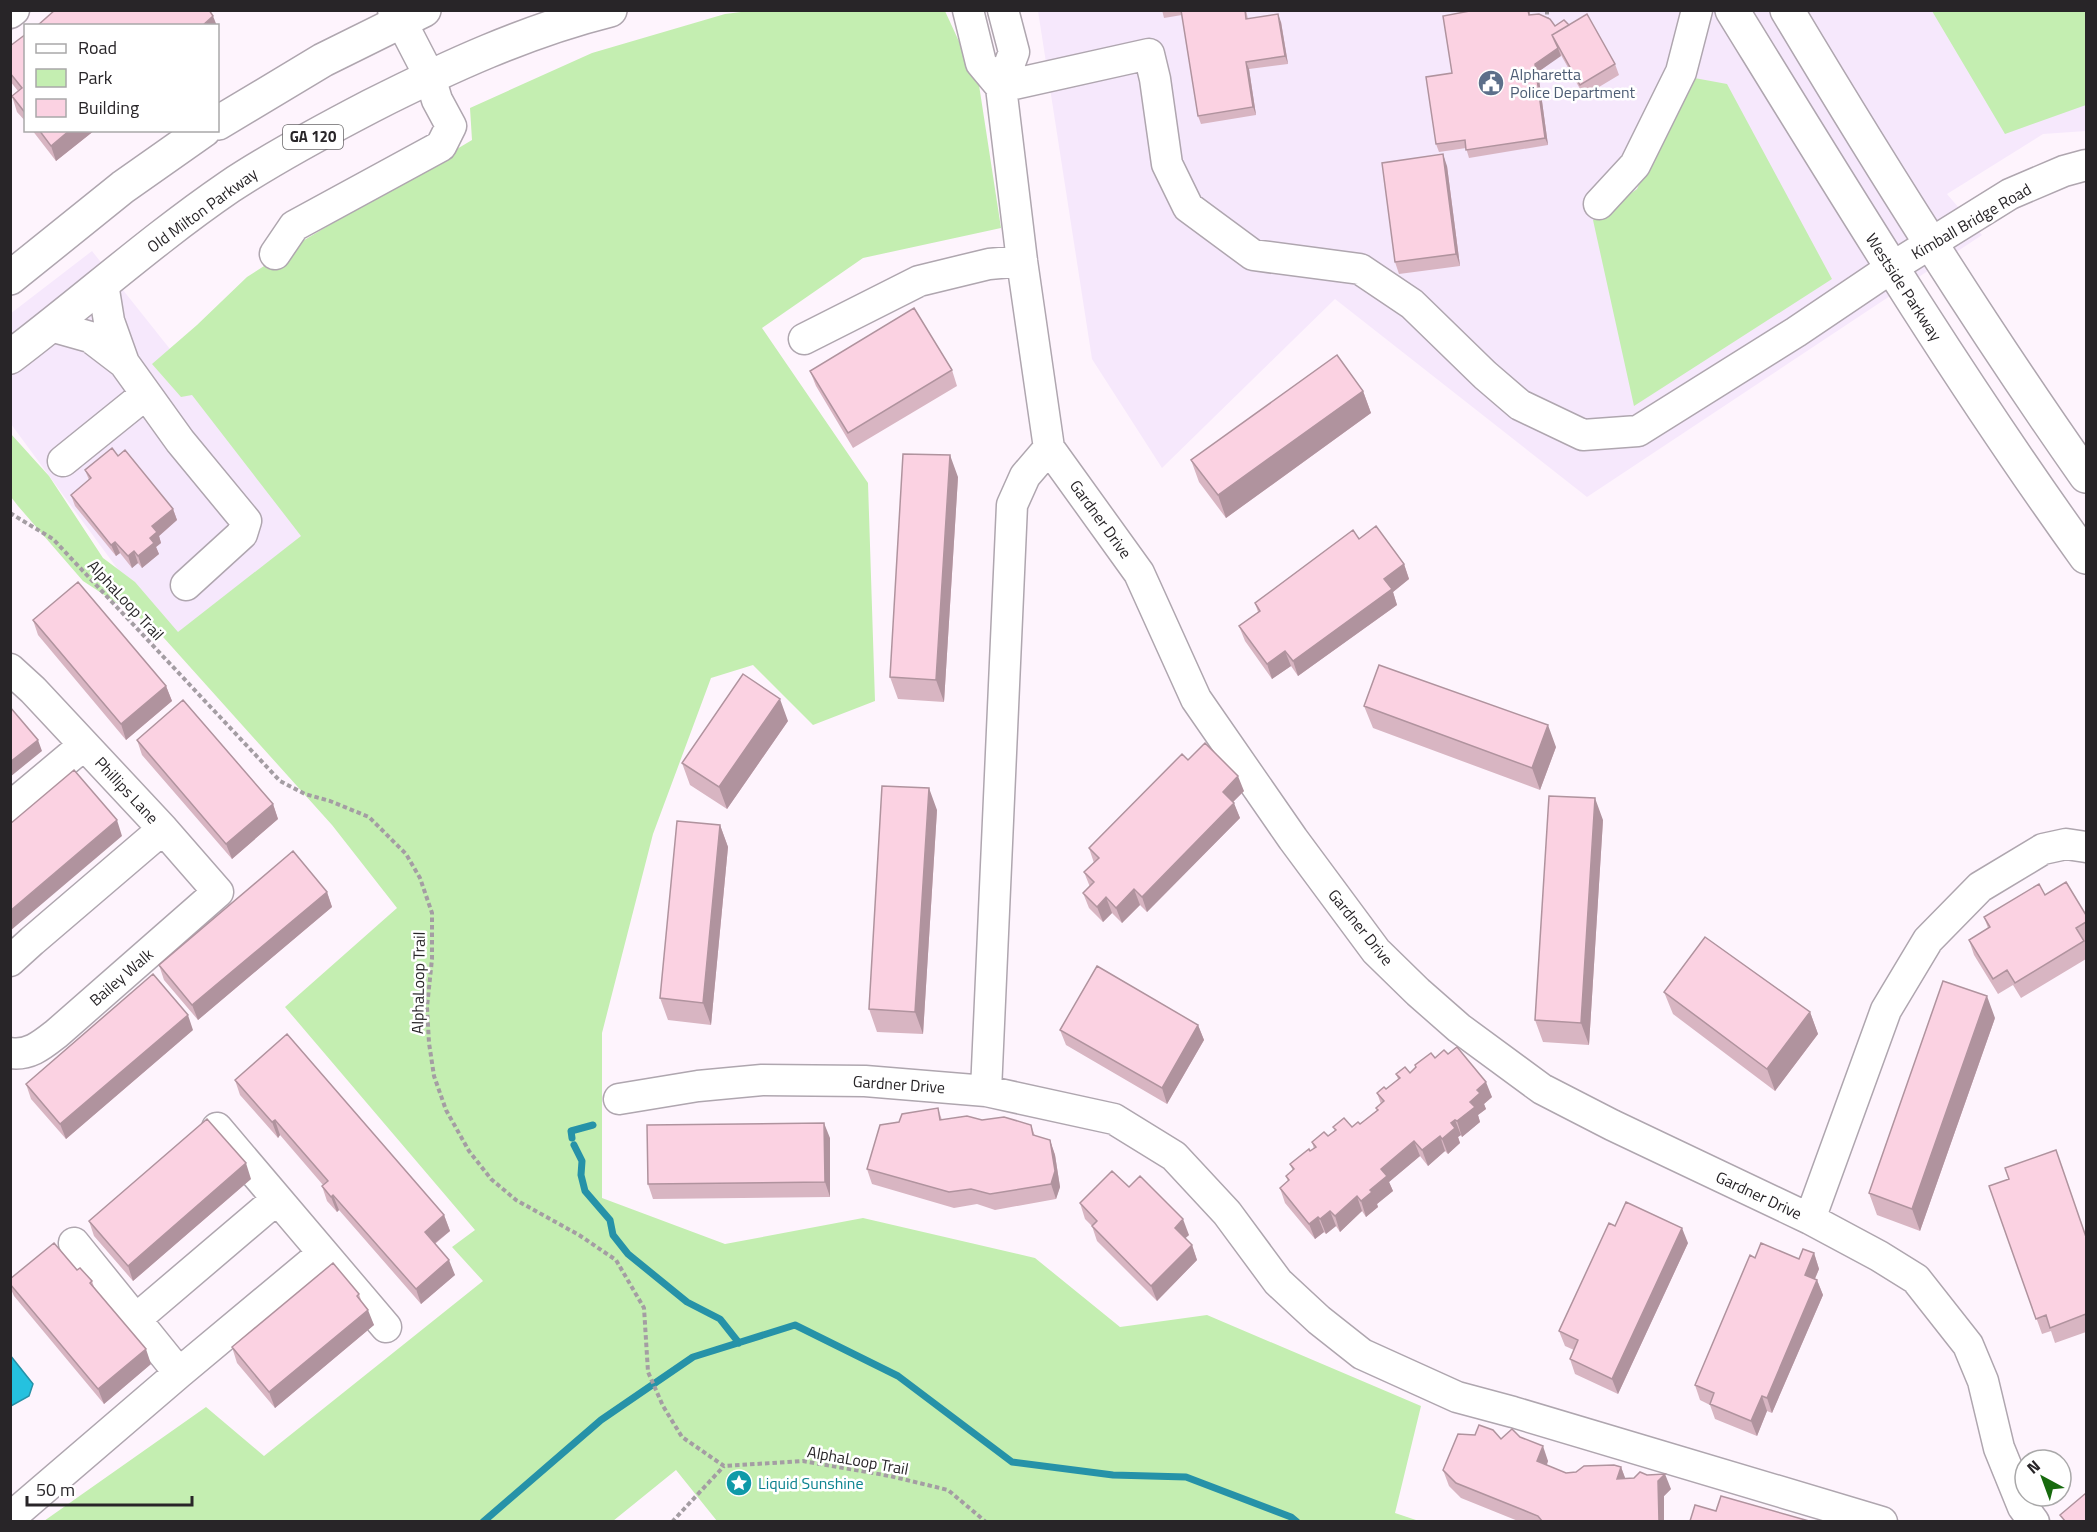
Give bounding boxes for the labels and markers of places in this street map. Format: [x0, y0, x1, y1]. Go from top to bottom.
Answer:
place label: Alpharetta Police Department [1510, 62, 1636, 104]
public building icon: Alpharetta Police Department [1476, 68, 1506, 98]
place icon: Liquid Sunshine [724, 1468, 754, 1498]
place label: Liquid Sunshine [758, 1471, 864, 1495]

